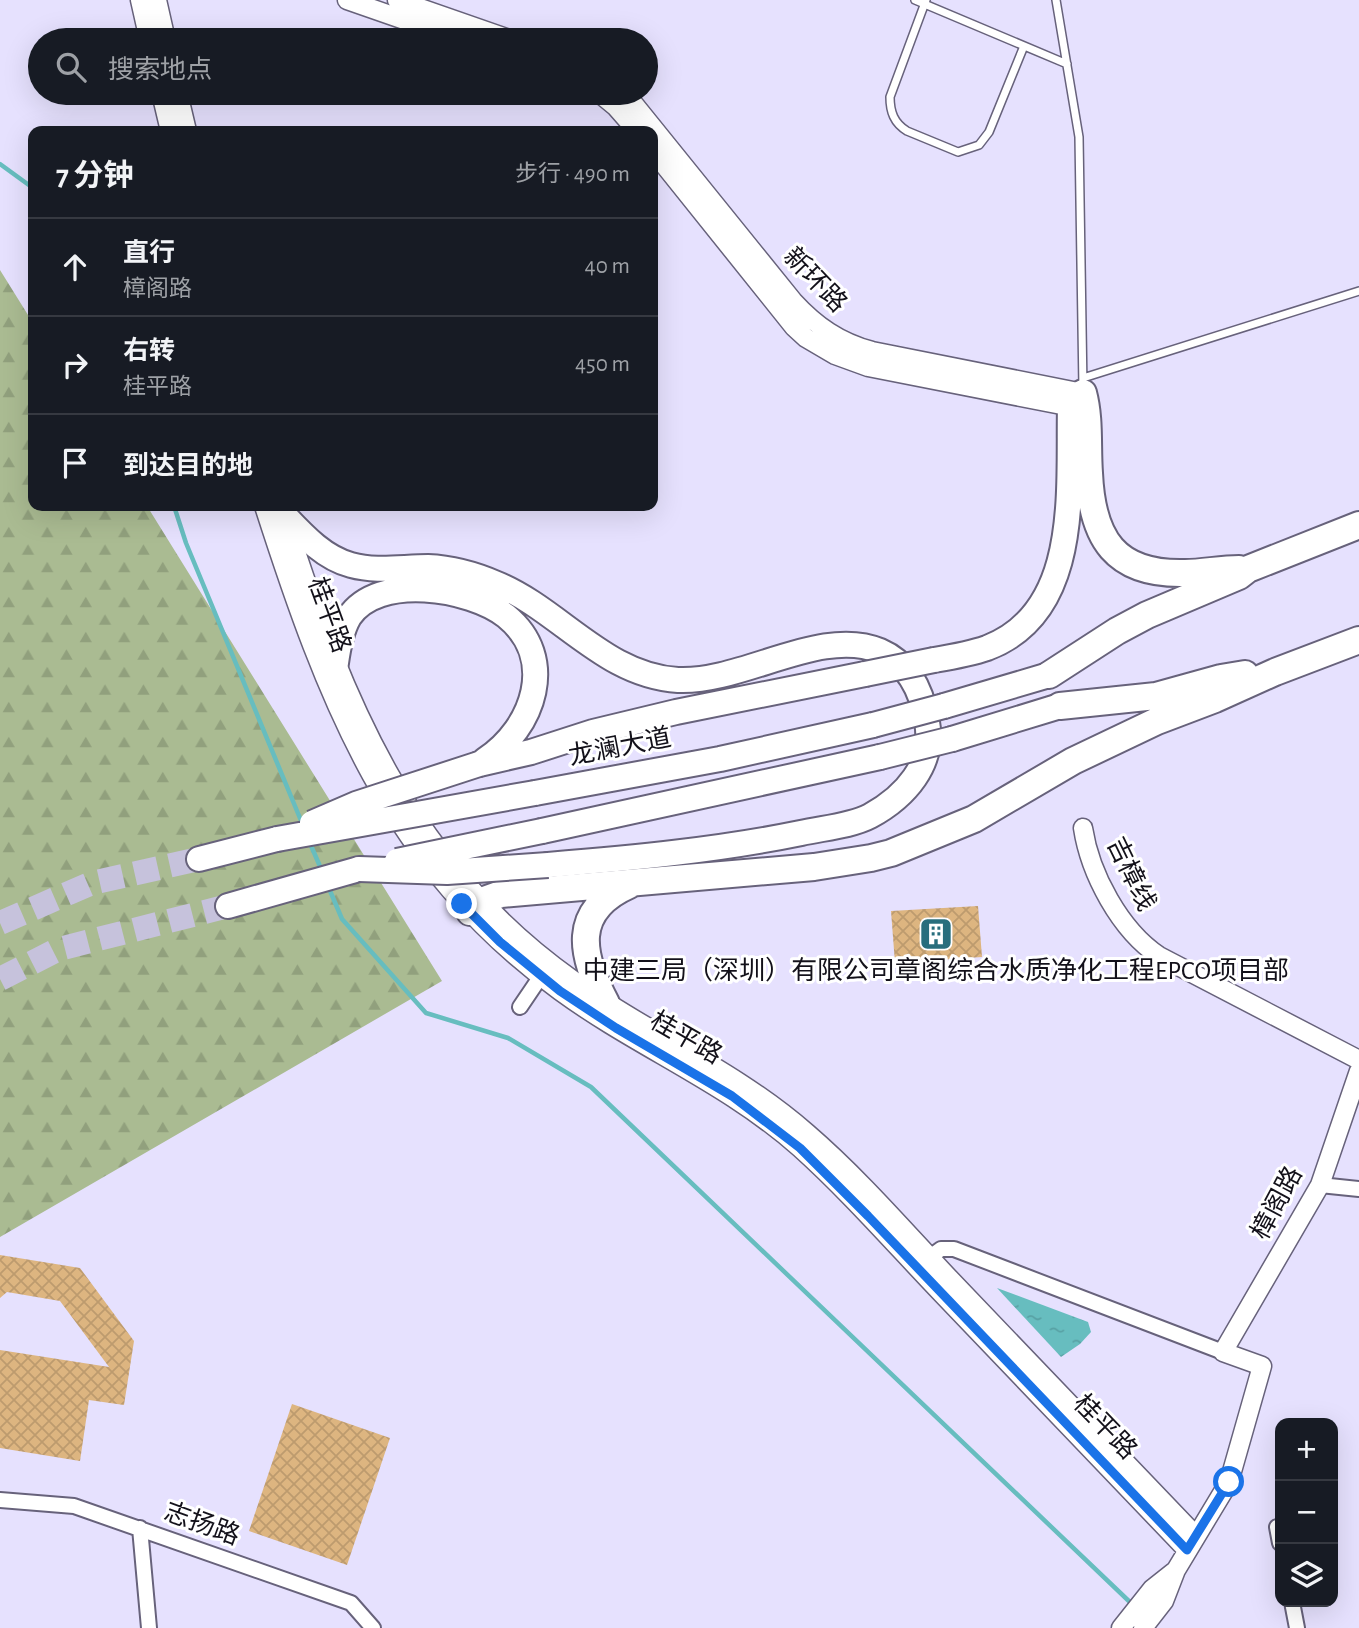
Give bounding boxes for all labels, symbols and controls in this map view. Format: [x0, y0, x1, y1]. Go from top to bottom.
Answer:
search box [28, 28, 658, 105]
icon: search [52, 48, 90, 86]
text: 搜索地点 [108, 57, 212, 83]
text: 7 分钟 [56, 161, 134, 191]
text: 步行 · 490 m [515, 163, 630, 186]
text: 直行 [123, 240, 175, 266]
street label: 新环路 [779, 242, 852, 317]
icon: ahead [56, 248, 94, 286]
text: 40 m [585, 255, 630, 278]
text: 樟阁路 [123, 278, 192, 301]
text: 右转 [123, 338, 175, 364]
icon: right [56, 346, 94, 384]
text: 450 m [575, 353, 630, 376]
text: 桂平路 [123, 376, 192, 399]
icon: arrive [56, 444, 94, 482]
text: 到达目的地 [123, 453, 253, 479]
street label: 桂平路 [303, 574, 355, 656]
street label: 龙澜大道 [566, 722, 674, 770]
street label: 吉樟线 [1102, 833, 1161, 915]
route end [446, 888, 477, 919]
building icon: 中建三局（深圳）有限公司章阁综合水质净化工程EPCO项目部 [917, 915, 955, 953]
place label: 中建三局（深圳）有限公司章阁综合水质净化工程EPCO项目部 [583, 956, 1289, 984]
street label: 桂平路 [646, 1006, 727, 1069]
street label: 樟阁路 [1245, 1162, 1307, 1244]
street label: 桂平路 [1069, 1389, 1142, 1464]
map controls [1275, 1418, 1338, 1607]
button: + [1275, 1418, 1338, 1481]
route start [1213, 1466, 1244, 1497]
button: − [1275, 1481, 1338, 1544]
street label: 志扬路 [161, 1497, 244, 1550]
button: layers [1275, 1544, 1338, 1607]

